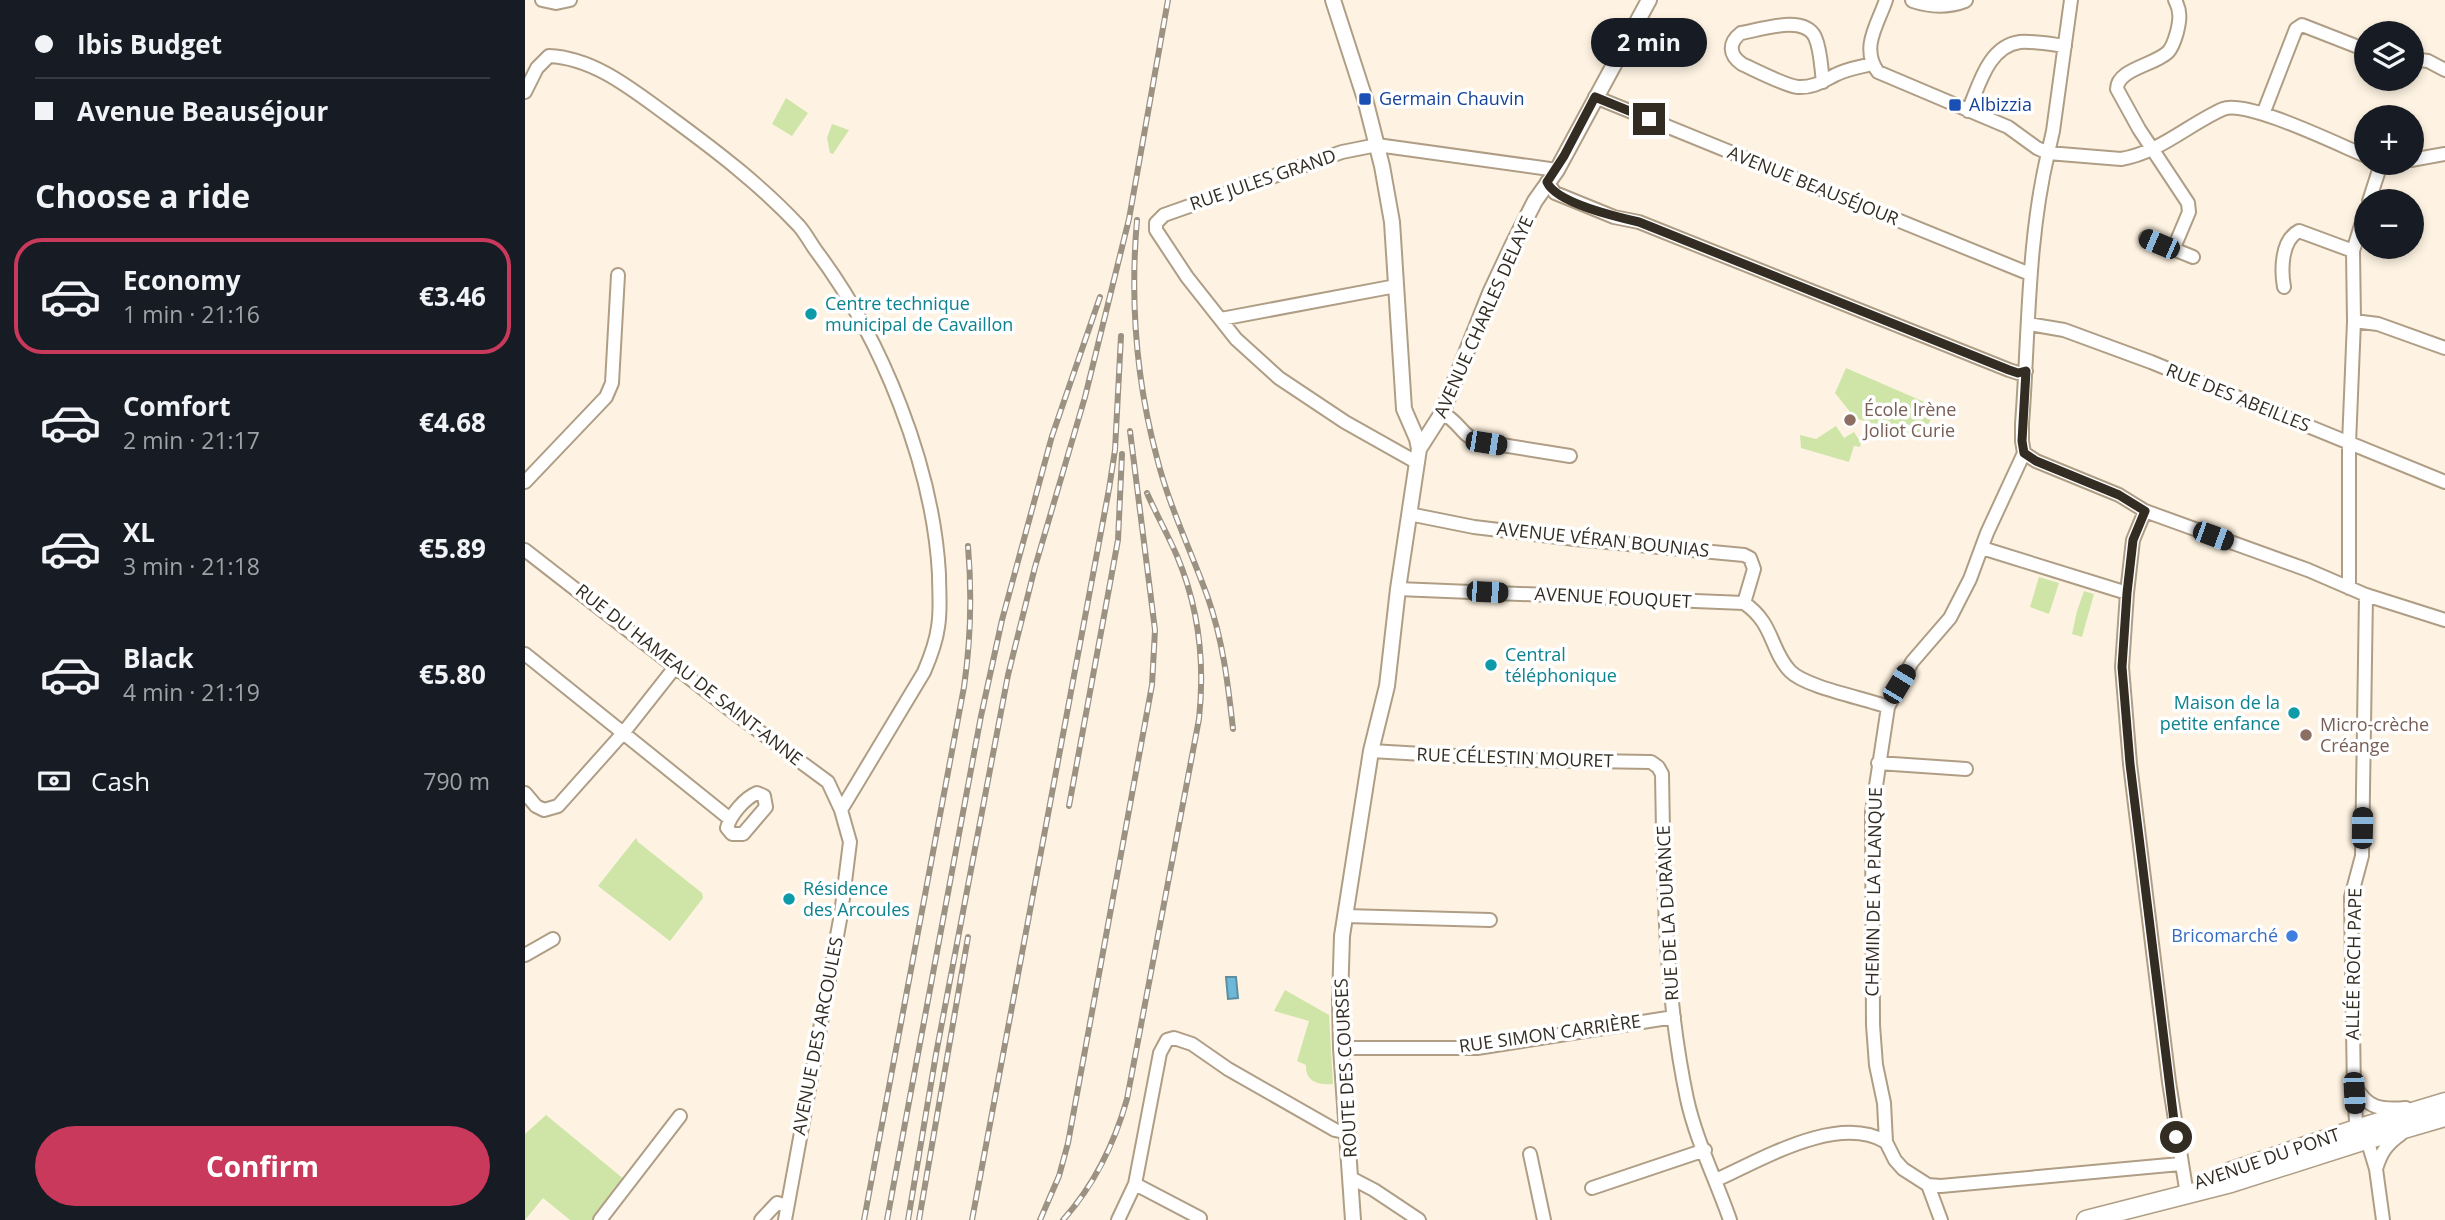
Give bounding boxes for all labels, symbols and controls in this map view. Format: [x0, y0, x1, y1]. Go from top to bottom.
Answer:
callout: 2 min [1591, 18, 1707, 66]
map controls [2354, 21, 2424, 259]
button: layers [2354, 21, 2424, 91]
text: Ibis Budget [77, 26, 222, 62]
text: 2 min [1617, 26, 1681, 58]
place label: Germain Chauvin [1379, 86, 1524, 110]
marker: Germain Chauvin [1357, 91, 1373, 107]
place label: Albizzia [1969, 92, 2032, 116]
text: Avenue Beauséjour [77, 93, 328, 129]
marker: Albizzia [1947, 97, 1963, 113]
route end [1633, 103, 1665, 135]
button: + [2354, 105, 2424, 175]
street label: AVENUE BEAUSÉJOUR [1724, 140, 1902, 230]
street label: RUE JULES GRAND [1186, 143, 1339, 215]
text: Choose a ride [35, 174, 250, 217]
button: − [2354, 189, 2424, 259]
street label: AVENUE CHARLES DELAYE [1428, 212, 1538, 421]
car [2136, 226, 2183, 262]
text: Economy [123, 262, 241, 298]
icon: car [39, 265, 102, 328]
text: €3.46 [419, 278, 486, 314]
place label: Centre technique municipal de Cavaillon [825, 291, 1013, 336]
text: 1 min · 21:16 [123, 298, 260, 330]
marker: Centre technique municipal de Cavaillon [803, 306, 819, 322]
street label: RUE DES ABEILLES [2163, 357, 2314, 437]
text: Comfort [123, 388, 230, 424]
icon: car [39, 391, 102, 454]
place label: École Irène Joliot Curie [1862, 397, 1956, 442]
text: €4.68 [419, 404, 486, 440]
marker: École Irène Joliot Curie [1842, 412, 1858, 428]
text: 2 min · 21:17 [123, 424, 260, 456]
car [1464, 429, 1509, 457]
text: XL [123, 514, 155, 550]
street label: AVENUE VÉRAN BOUNIAS [1496, 516, 1711, 562]
icon: car [39, 517, 102, 580]
car [2190, 519, 2237, 553]
text: €5.89 [419, 530, 486, 566]
text: 3 min · 21:18 [123, 550, 260, 582]
street label: RUE DU HAMEAU DE SAINT-ANNE [571, 578, 808, 770]
car [1466, 580, 1509, 604]
street label: AVENUE FOUQUET [1534, 581, 1692, 613]
text: Black [123, 640, 194, 676]
place label: Central téléphonique [1505, 642, 1617, 687]
icon: car [39, 643, 102, 706]
text: €5.80 [419, 656, 486, 692]
marker: Central téléphonique [1483, 657, 1499, 673]
car [1880, 661, 1919, 707]
text: 4 min · 21:19 [123, 676, 260, 708]
place label: Maison de la petite enfance [2160, 690, 2280, 735]
marker: Maison de la petite enfance [2286, 705, 2302, 721]
place label: Micro-crèche Créange [2320, 712, 2429, 757]
marker: Micro-crèche Créange [2298, 727, 2314, 743]
street label: RUE CÉLESTIN MOURET [1416, 742, 1614, 772]
icon: cash [35, 762, 73, 800]
text: Cash [91, 763, 150, 799]
text: 790 m [423, 765, 490, 797]
street label: CHEMIN DE LA PLANQUE [1859, 787, 1887, 997]
car [2352, 807, 2373, 849]
street label: RUE DE LA DURANCE [1650, 825, 1684, 1001]
place label: Résidence des Arcoules [803, 876, 910, 921]
street label: ALLÉE ROCH PAPE [2340, 888, 2366, 1040]
marker: Résidence des Arcoules [781, 891, 797, 907]
place label: Bricomarché [2171, 923, 2278, 947]
marker: Bricomarché [2284, 928, 2300, 944]
street label: AVENUE DES ARCOULES [786, 935, 848, 1137]
street label: ROUTE DES COURSES [1328, 978, 1362, 1158]
street label: RUE SIMON CARRIÈRE [1457, 1008, 1642, 1058]
car [2343, 1071, 2366, 1115]
route start [2160, 1121, 2192, 1153]
street label: AVENUE DU PONT [2191, 1122, 2343, 1194]
button: Confirm [35, 1126, 490, 1206]

